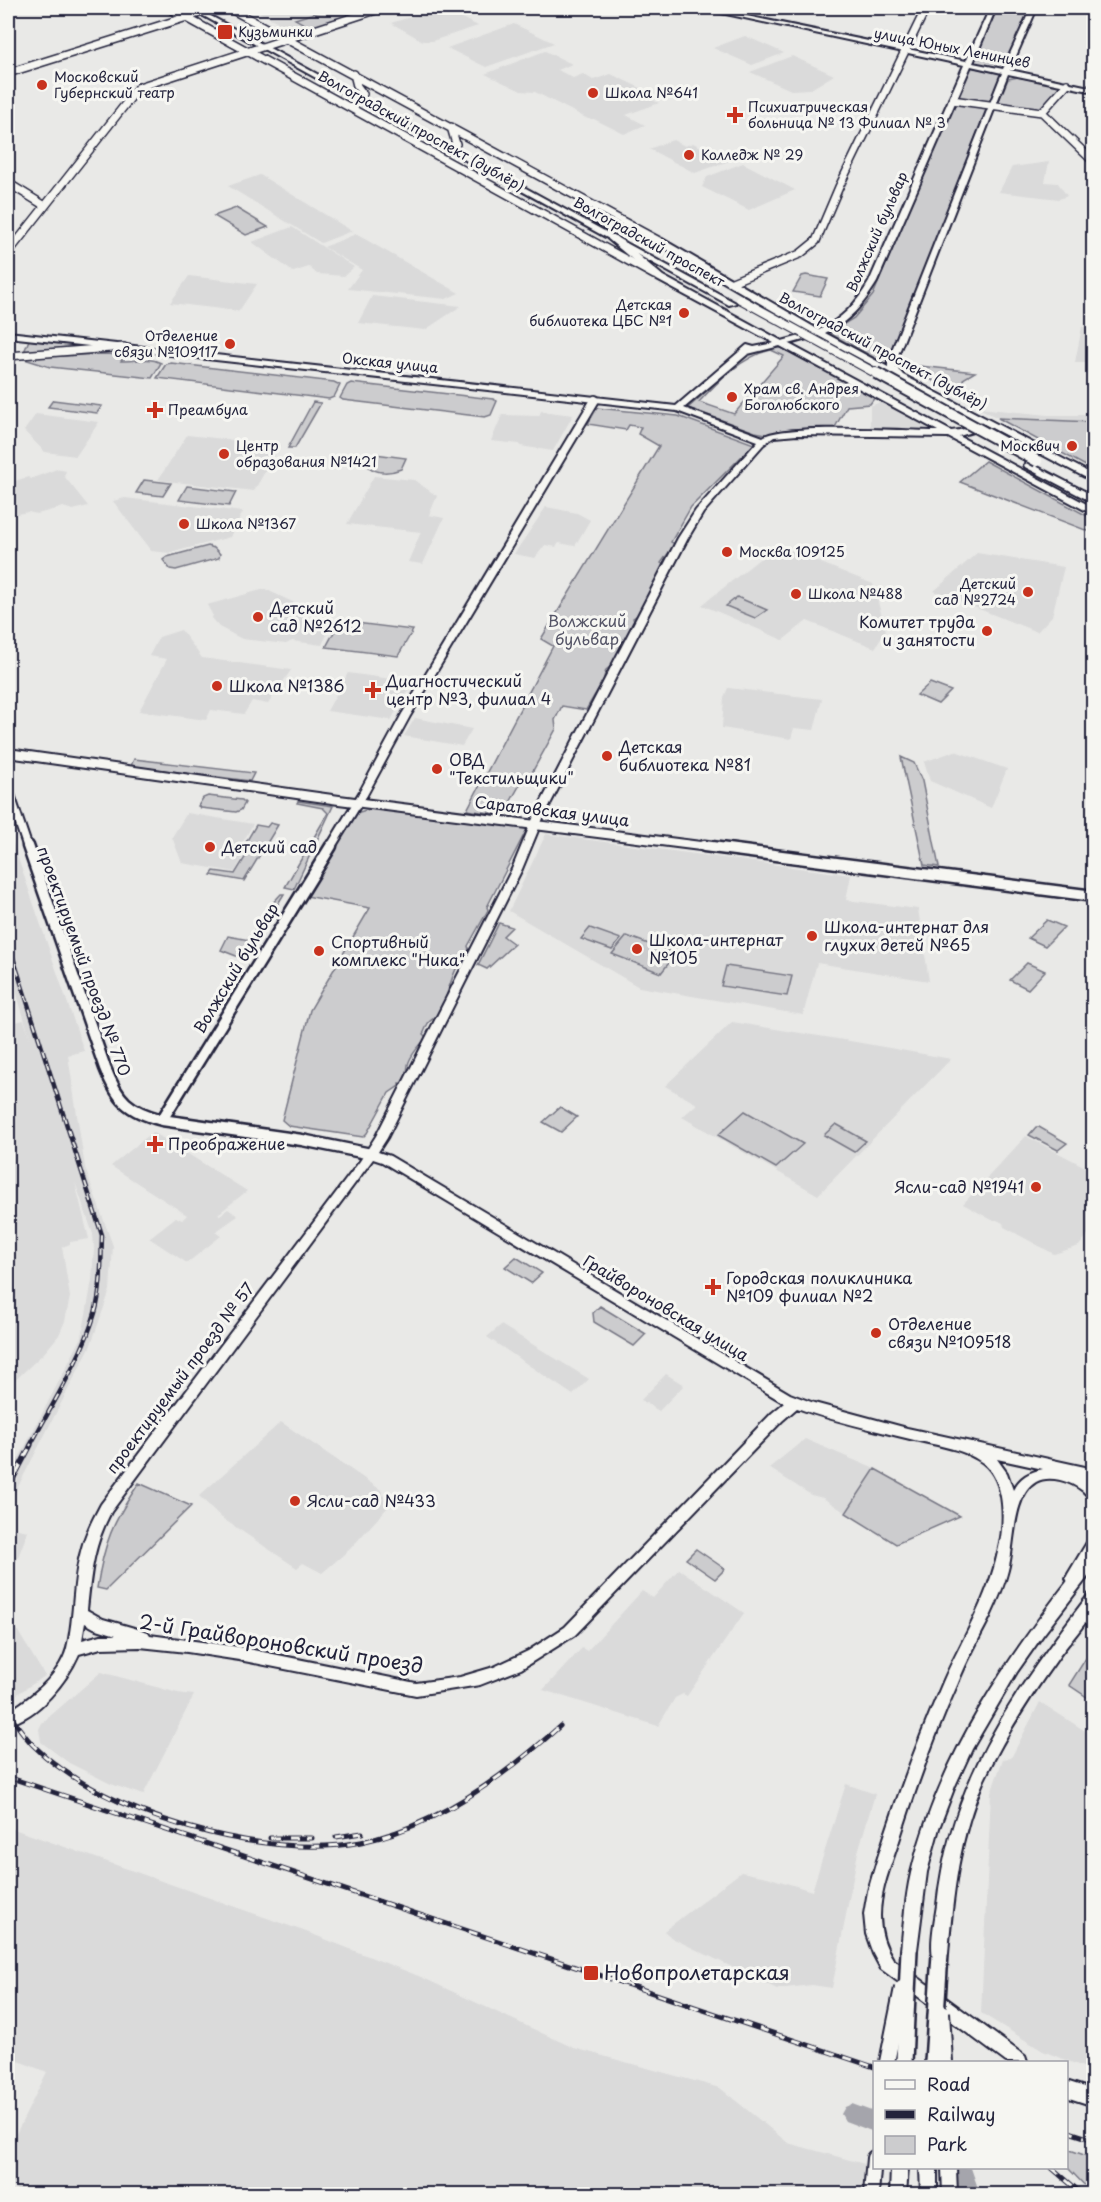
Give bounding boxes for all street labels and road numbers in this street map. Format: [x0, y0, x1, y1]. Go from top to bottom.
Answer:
street label: улица Юных Ленинцев [872, 22, 1032, 73]
street label: Волгоградский проспект (дублёр) [314, 65, 528, 196]
street label: Волжский бульвар [841, 168, 913, 295]
street label: Волгоградский проспект [570, 191, 729, 292]
street label: Волгоградский проспект (дублёр) [775, 287, 991, 414]
street label: Окская улица [341, 347, 439, 378]
street label: Саратовская улица [473, 789, 631, 831]
street label: проектируемый проезд № 770 [32, 842, 138, 1079]
street label: Волжский бульвар [187, 898, 284, 1037]
street label: Грайвороновская улица [579, 1248, 754, 1366]
street label: проектируемый проезд № 57 [99, 1277, 259, 1478]
street label: 2-й Грайвороновский проезд [137, 1606, 425, 1680]

